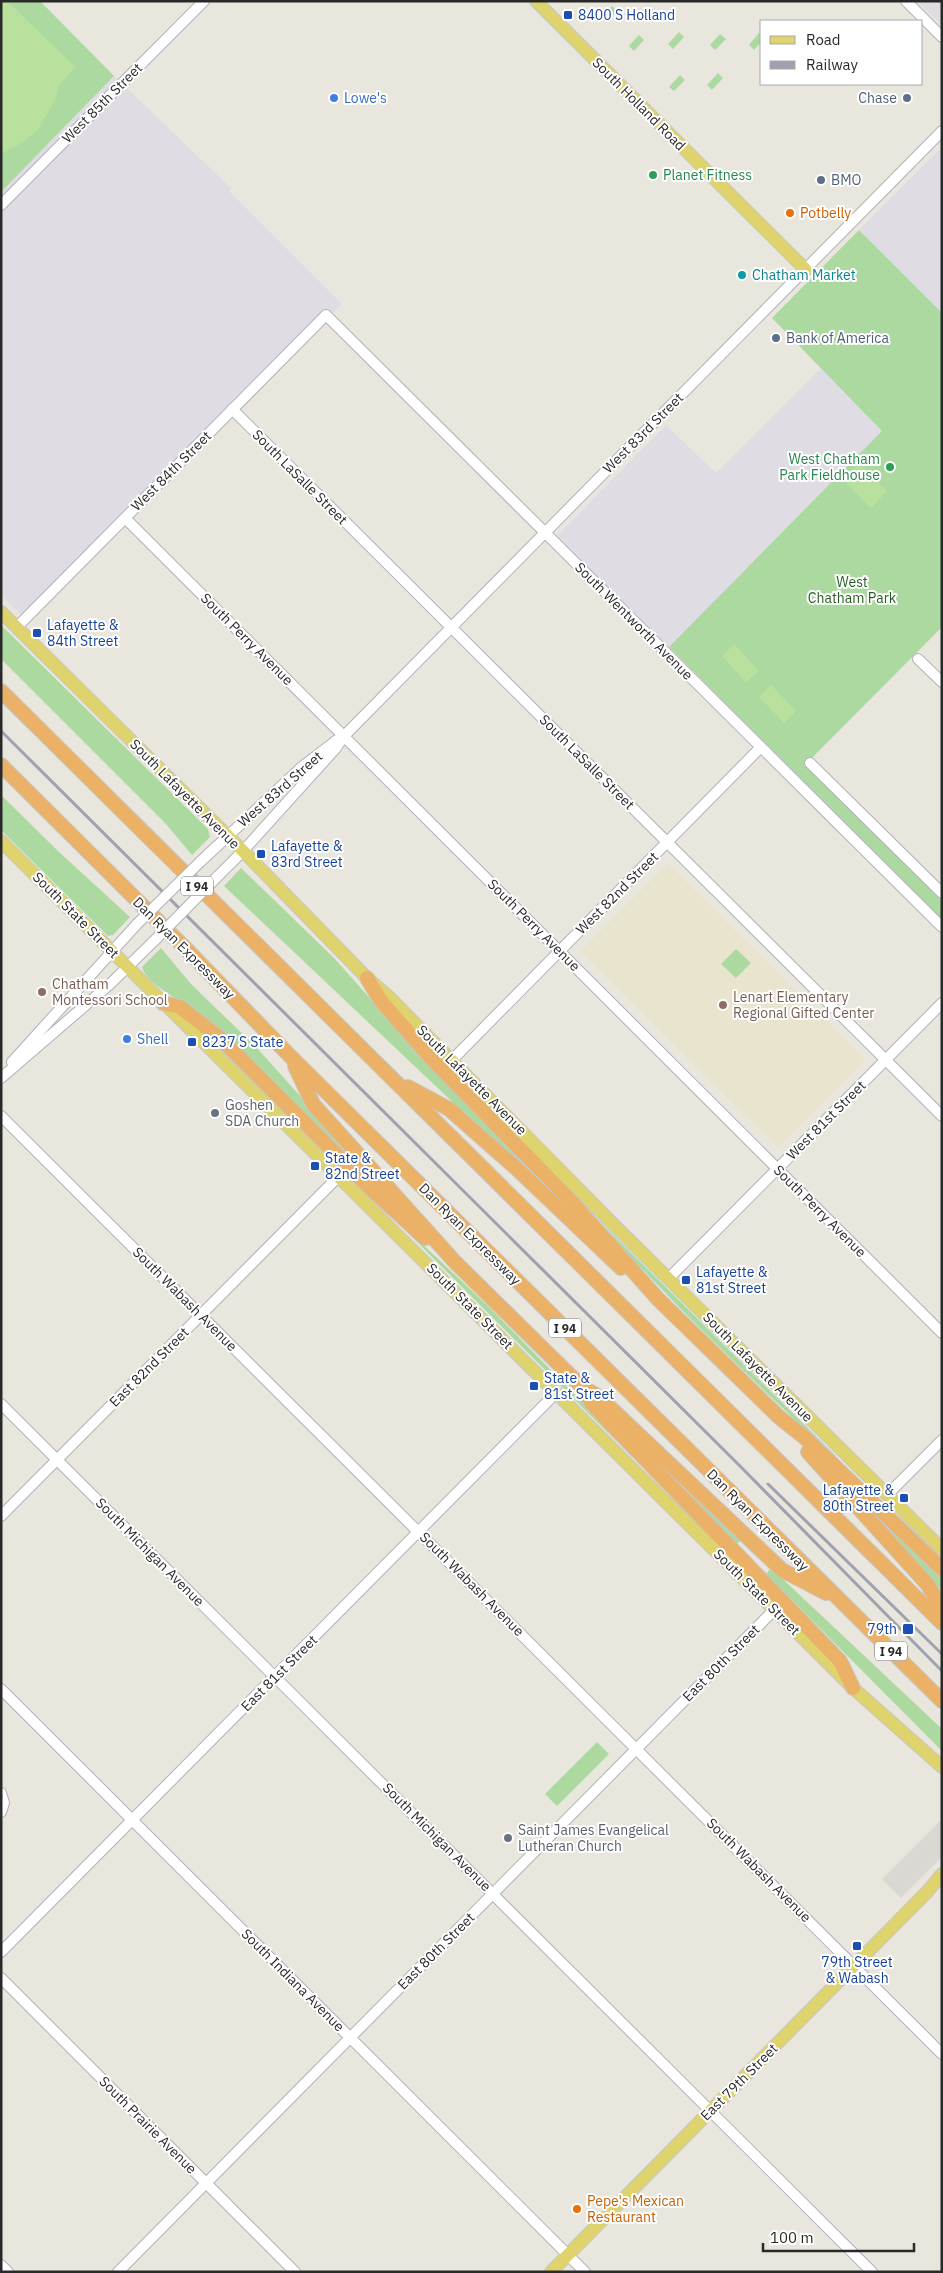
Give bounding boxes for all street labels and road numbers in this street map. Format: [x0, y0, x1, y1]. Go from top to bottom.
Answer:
street label: South Holland Road [589, 54, 689, 154]
street label: West 85th Street [58, 59, 146, 147]
street label: West 83rd Street [599, 389, 687, 477]
street label: South LaSalle Street [249, 426, 351, 528]
street label: West 84th Street [127, 427, 215, 515]
street label: South Wentworth Avenue [571, 558, 697, 684]
street label: South Perry Avenue [197, 589, 297, 689]
street label: South LaSalle Street [536, 711, 638, 813]
street label: South Lafayette Avenue [126, 735, 244, 853]
street label: West 83rd Street [234, 747, 326, 831]
street label: West 82nd Street [572, 848, 662, 938]
street label: South State Street [29, 868, 123, 962]
street label: South Perry Avenue [484, 875, 584, 975]
road number: I 94 [181, 876, 213, 896]
street label: Dan Ryan Expressway [129, 893, 239, 1003]
street label: South Lafayette Avenue [413, 1021, 531, 1139]
street label: West 81st Street [783, 1076, 870, 1163]
street label: South Perry Avenue [770, 1161, 870, 1261]
street label: Dan Ryan Expressway [415, 1179, 525, 1289]
street label: South Wabash Avenue [129, 1243, 241, 1355]
street label: South State Street [423, 1259, 517, 1353]
street label: South Lafayette Avenue [699, 1308, 817, 1426]
road number: I 94 [549, 1319, 581, 1338]
street label: East 82nd Street [105, 1323, 193, 1411]
street label: Dan Ryan Expressway [703, 1465, 813, 1575]
street label: South Michigan Avenue [92, 1494, 208, 1610]
street label: South Wabash Avenue [416, 1528, 528, 1640]
street label: South State Street [710, 1545, 804, 1639]
street label: East 80th Street [679, 1621, 763, 1705]
street label: East 81st Street [237, 1631, 321, 1715]
road number: I 94 [875, 1642, 907, 1660]
street label: South Michigan Avenue [379, 1779, 495, 1895]
street label: South Wabash Avenue [703, 1814, 815, 1926]
street label: East 80th Street [394, 1909, 478, 1993]
street label: South Indiana Avenue [238, 1925, 348, 2035]
street label: East 79th Street [697, 2040, 781, 2124]
street label: South Prairie Avenue [95, 2072, 201, 2178]

